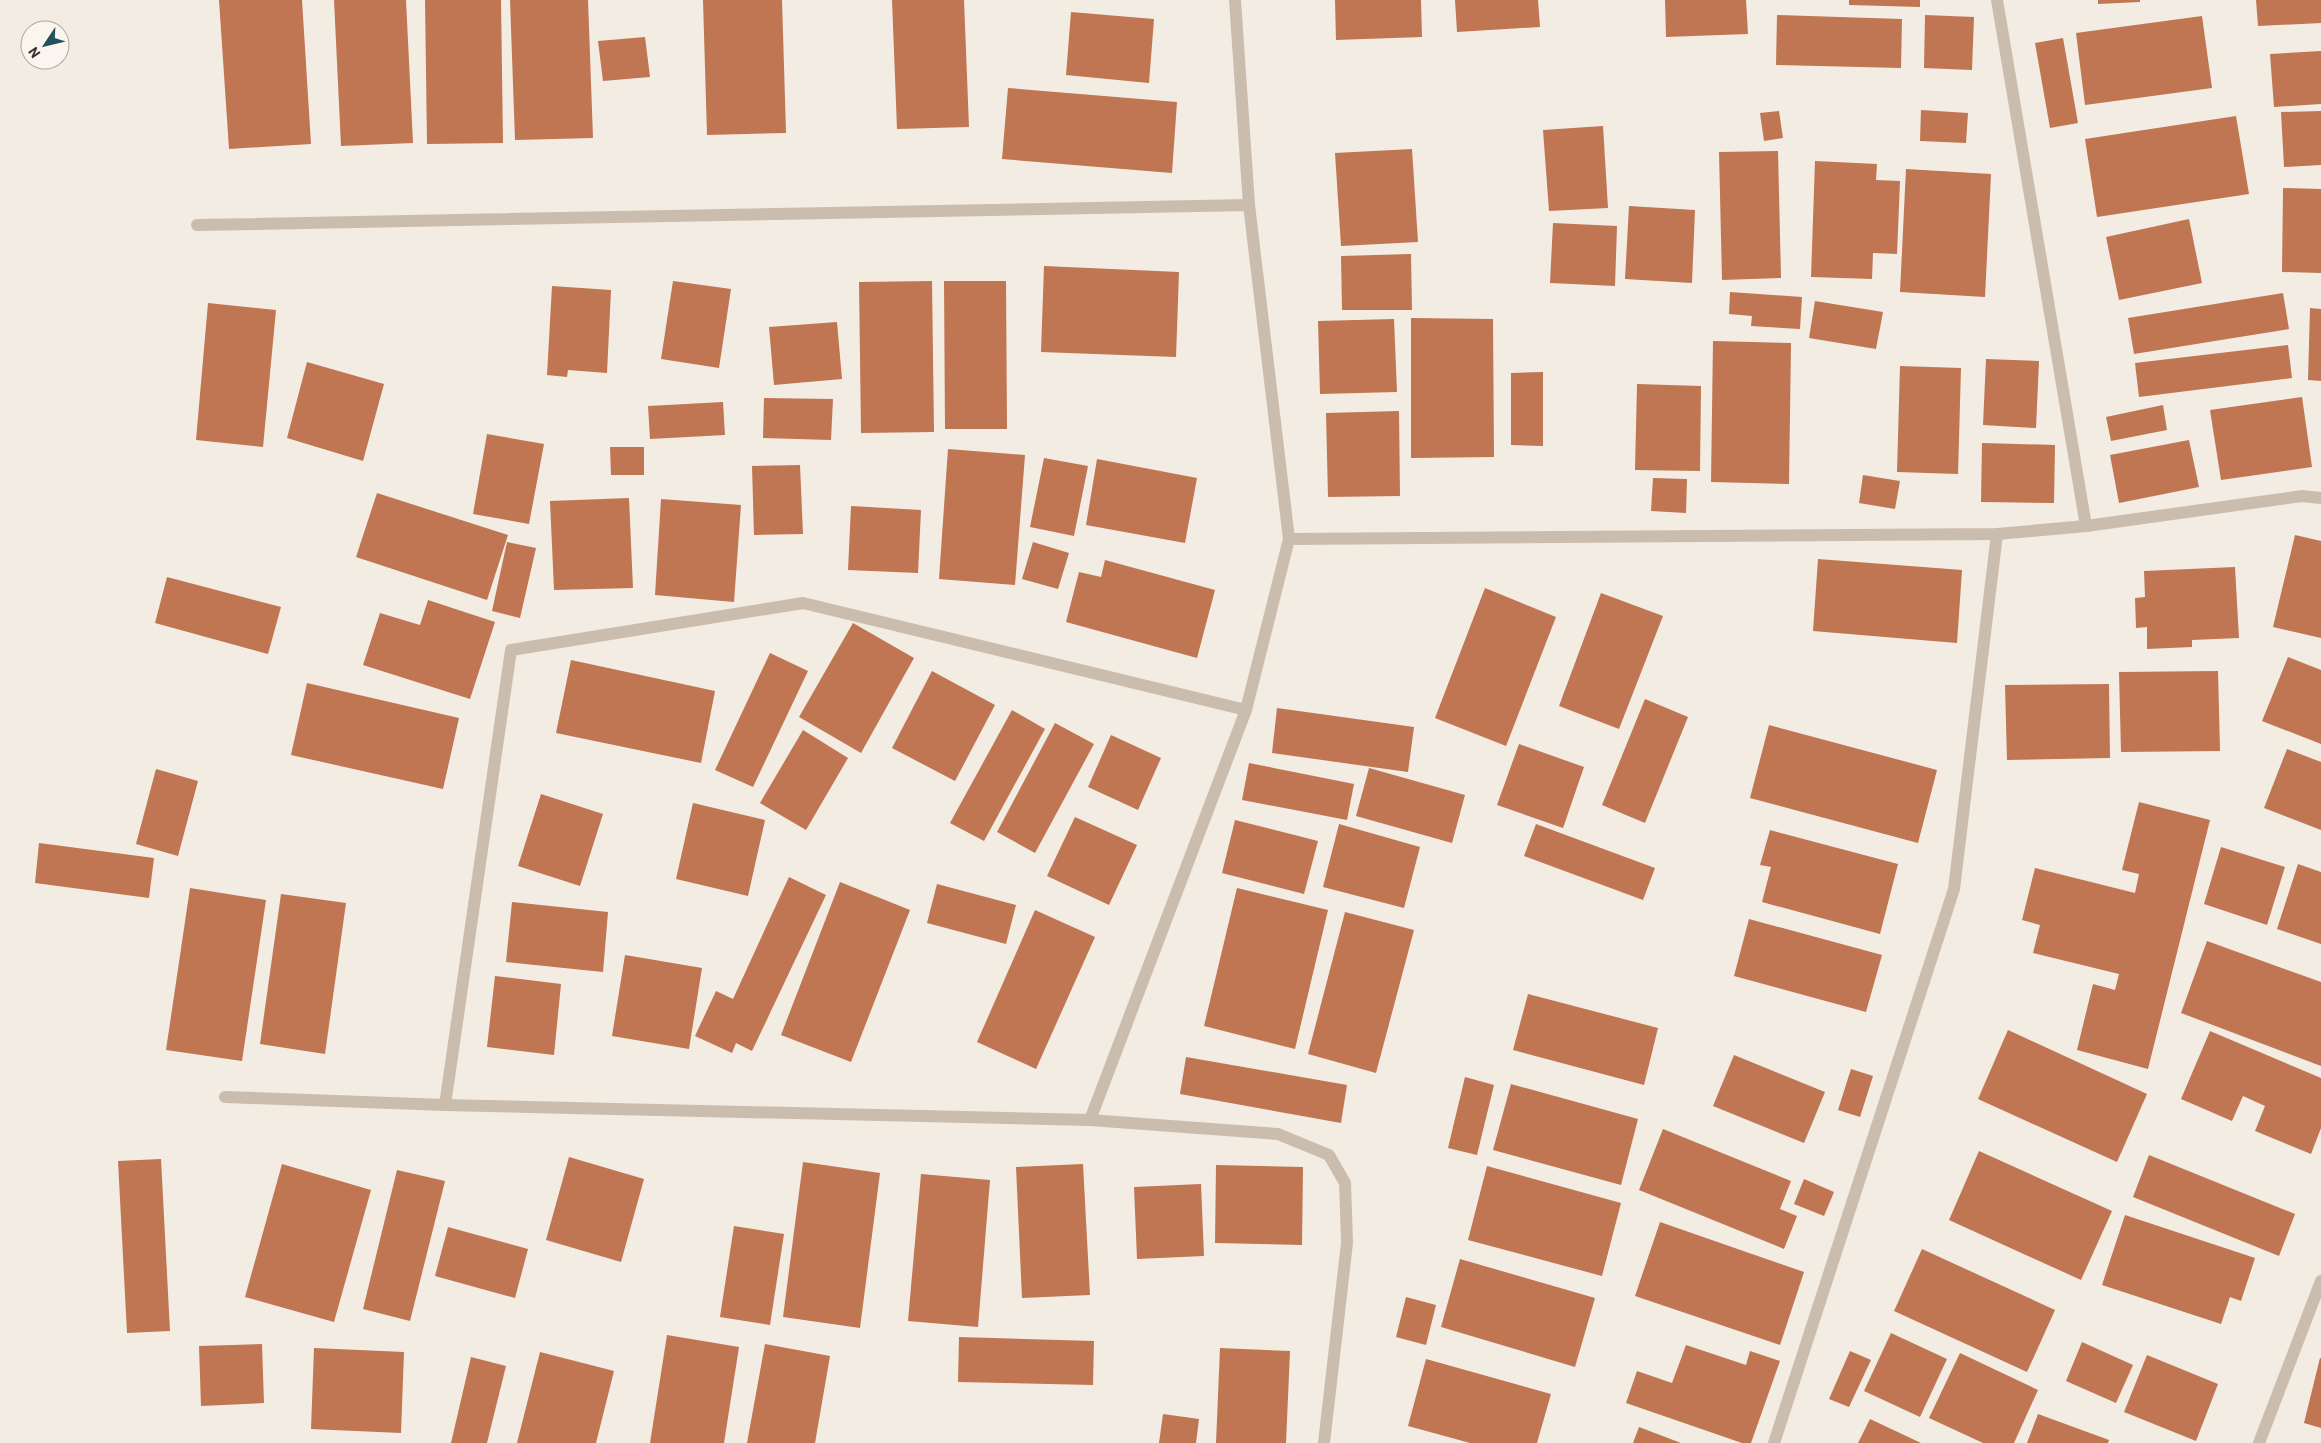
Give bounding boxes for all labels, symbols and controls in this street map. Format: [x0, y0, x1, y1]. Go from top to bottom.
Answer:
north arrow [20, 20, 70, 70]
text: N [24, 44, 44, 61]

